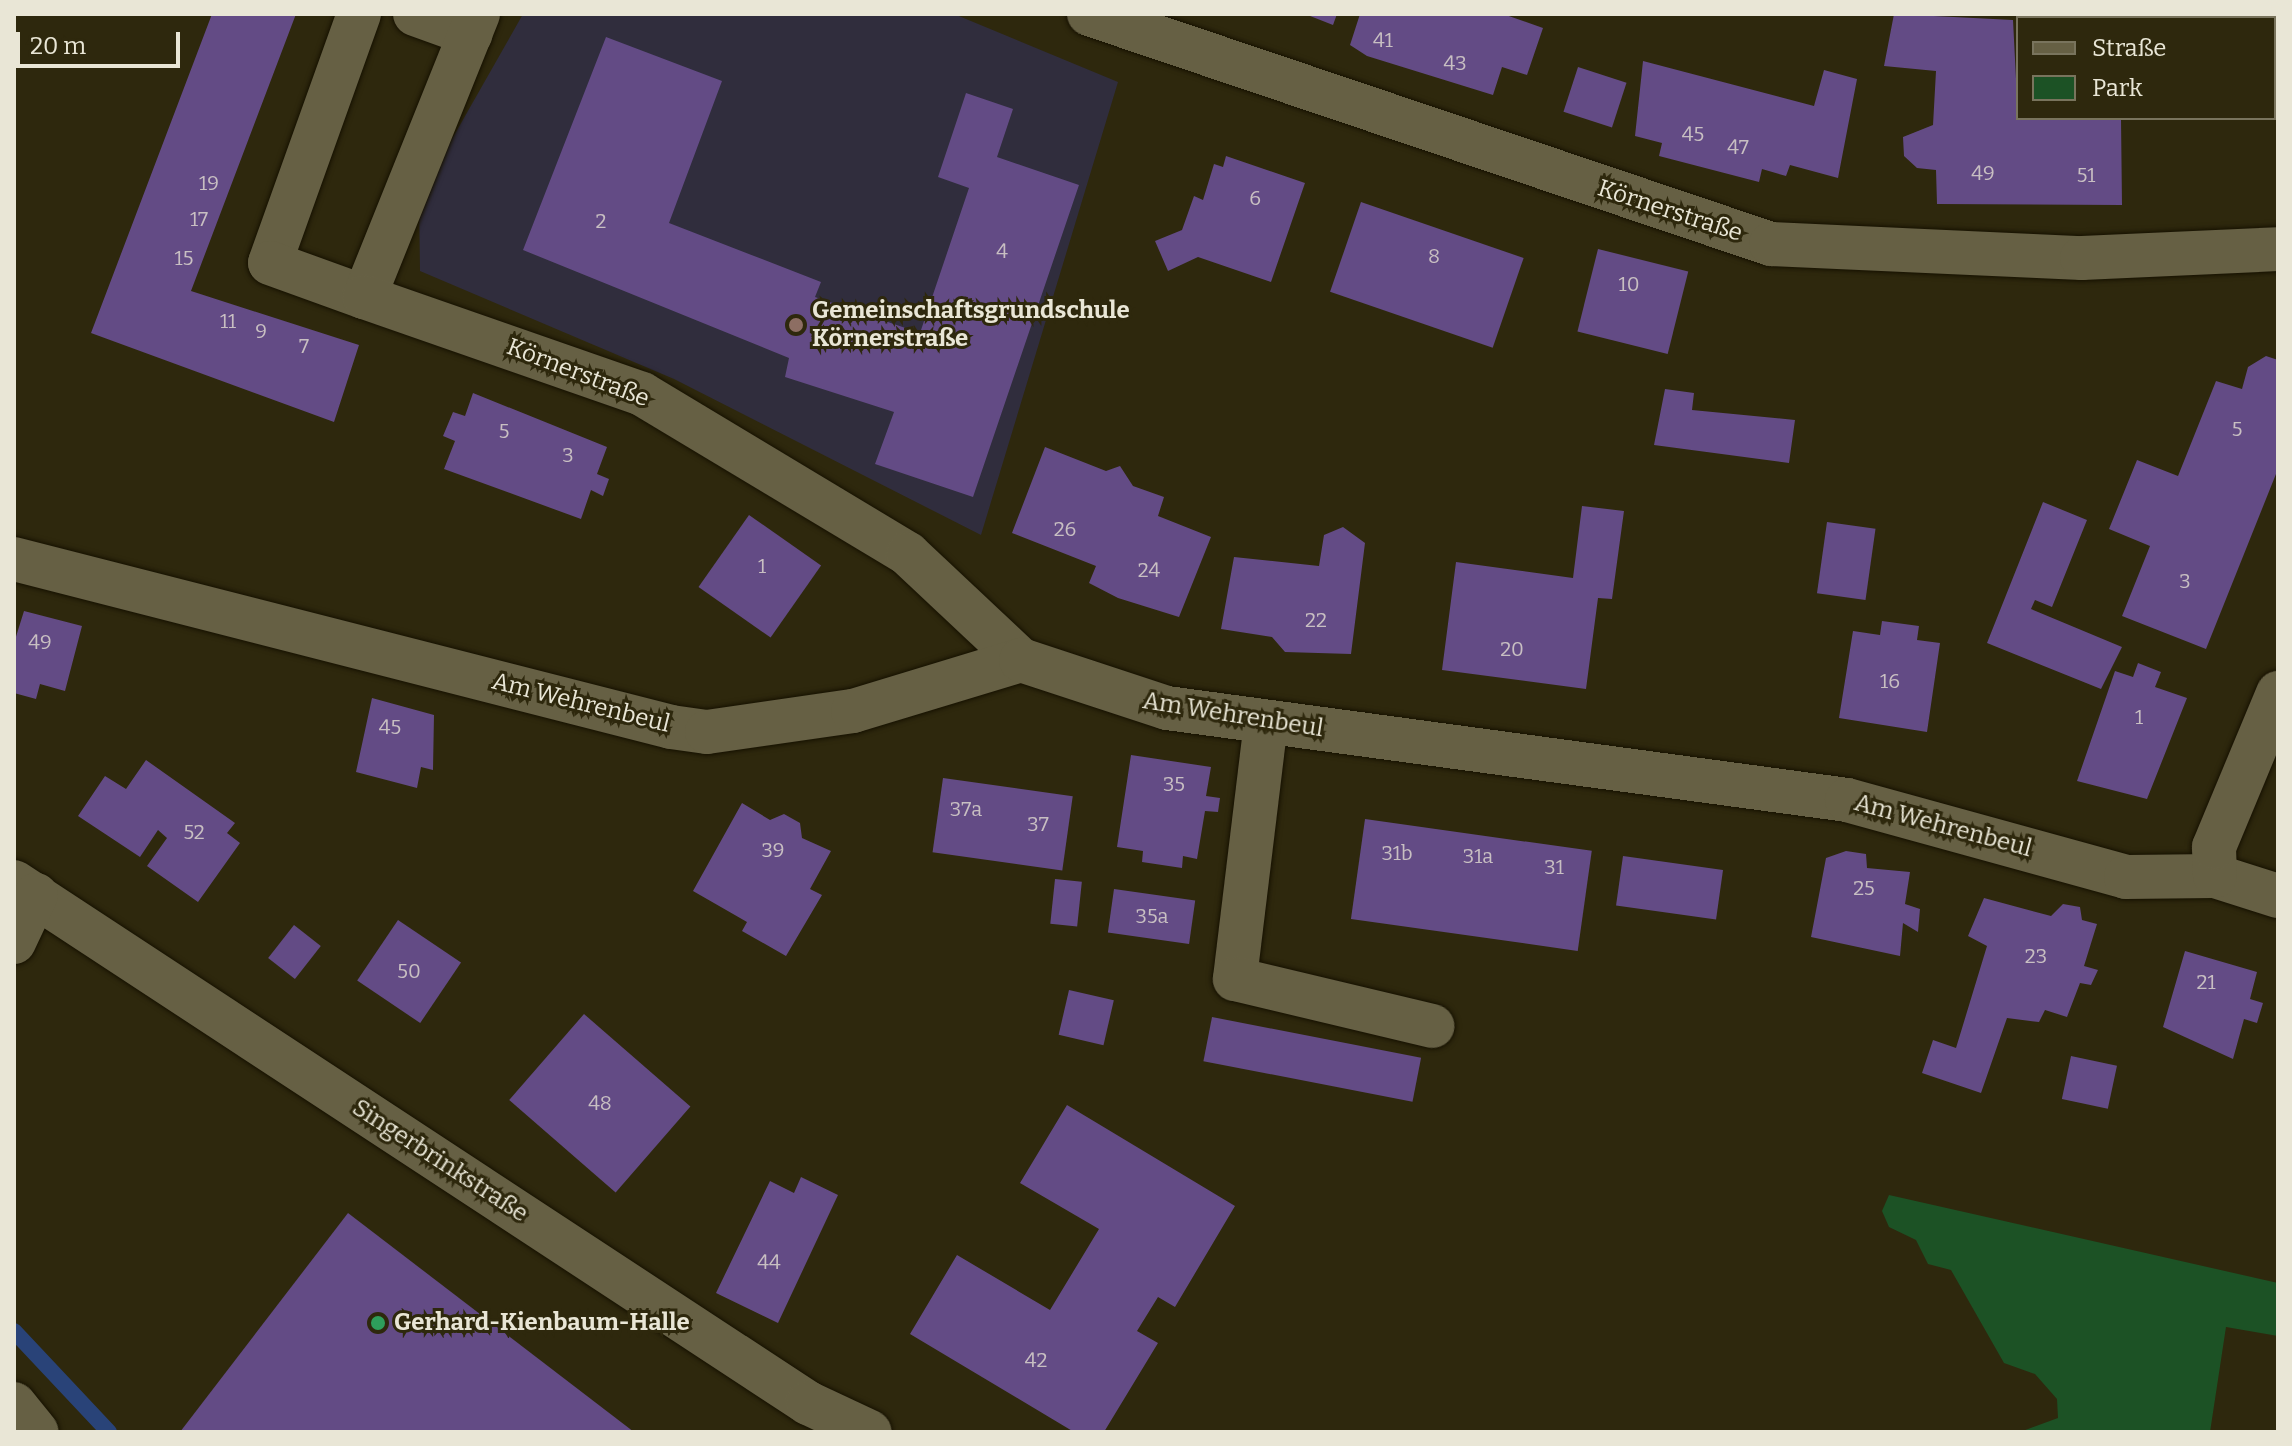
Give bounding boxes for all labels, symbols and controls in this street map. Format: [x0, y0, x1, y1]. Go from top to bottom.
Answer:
scale bar [20, 16, 184, 66]
legend [2016, 16, 2276, 120]
house number: 41 [1373, 28, 1393, 52]
text: 20 m [30, 32, 86, 60]
text: Straße [2092, 34, 2166, 62]
house number: 43 [1443, 51, 1467, 75]
text: Park [2092, 74, 2143, 102]
house number: 45 [1682, 122, 1704, 146]
house number: 47 [1727, 135, 1749, 159]
house number: 49 [1971, 161, 1995, 185]
house number: 51 [2077, 163, 2095, 187]
house number: 19 [199, 171, 219, 195]
street label: Körnerstraße [1594, 174, 1746, 248]
house number: 6 [1249, 186, 1261, 210]
house number: 17 [190, 207, 208, 231]
house number: 2 [596, 209, 606, 233]
house number: 4 [996, 239, 1008, 263]
house number: 8 [1428, 244, 1440, 268]
house number: 15 [175, 246, 193, 270]
house number: 10 [1619, 272, 1639, 296]
place label: Gemeinschaftsgrundschule Körnerstraße [812, 297, 1130, 353]
house number: 11 [220, 309, 236, 333]
marker: Gemeinschaftsgrundschule Körnerstraße [787, 316, 805, 334]
house number: 9 [255, 319, 267, 343]
street label: Körnerstraße [503, 333, 653, 413]
house number: 7 [299, 334, 309, 358]
house number: 5 [2232, 417, 2242, 441]
house number: 5 [499, 419, 509, 443]
house number: 3 [562, 443, 574, 467]
house number: 26 [1054, 517, 1076, 541]
house number: 1 [758, 554, 766, 578]
house number: 24 [1138, 558, 1160, 582]
house number: 3 [2179, 569, 2191, 593]
house number: 22 [1305, 608, 1327, 632]
house number: 49 [28, 630, 52, 654]
house number: 20 [1500, 637, 1524, 661]
street label: Am Wehrenbeul [489, 667, 673, 739]
house number: 16 [1880, 669, 1900, 693]
street label: Am Wehrenbeul [1141, 687, 1325, 743]
house number: 1 [2135, 705, 2143, 729]
house number: 45 [379, 715, 401, 739]
house number: 35 [1163, 772, 1185, 796]
street label: Am Wehrenbeul [1851, 789, 2035, 863]
house number: 37a [950, 797, 982, 821]
house number: 37 [1027, 812, 1049, 836]
house number: 52 [183, 820, 205, 844]
house number: 39 [761, 838, 785, 862]
house number: 31b [1381, 841, 1413, 865]
house number: 31a [1463, 844, 1493, 868]
house number: 31 [1544, 855, 1564, 879]
house number: 25 [1853, 876, 1875, 900]
house number: 35a [1135, 904, 1169, 928]
house number: 23 [2025, 944, 2047, 968]
house number: 50 [397, 959, 421, 983]
house number: 21 [2197, 970, 2215, 994]
house number: 48 [588, 1091, 612, 1115]
street label: Singerbrinkstraße [347, 1094, 533, 1228]
house number: 44 [757, 1250, 781, 1274]
place label: Gerhard-Kienbaum-Halle [394, 1309, 690, 1337]
marker: Gerhard-Kienbaum-Halle [369, 1314, 387, 1332]
house number: 42 [1025, 1348, 1047, 1372]

